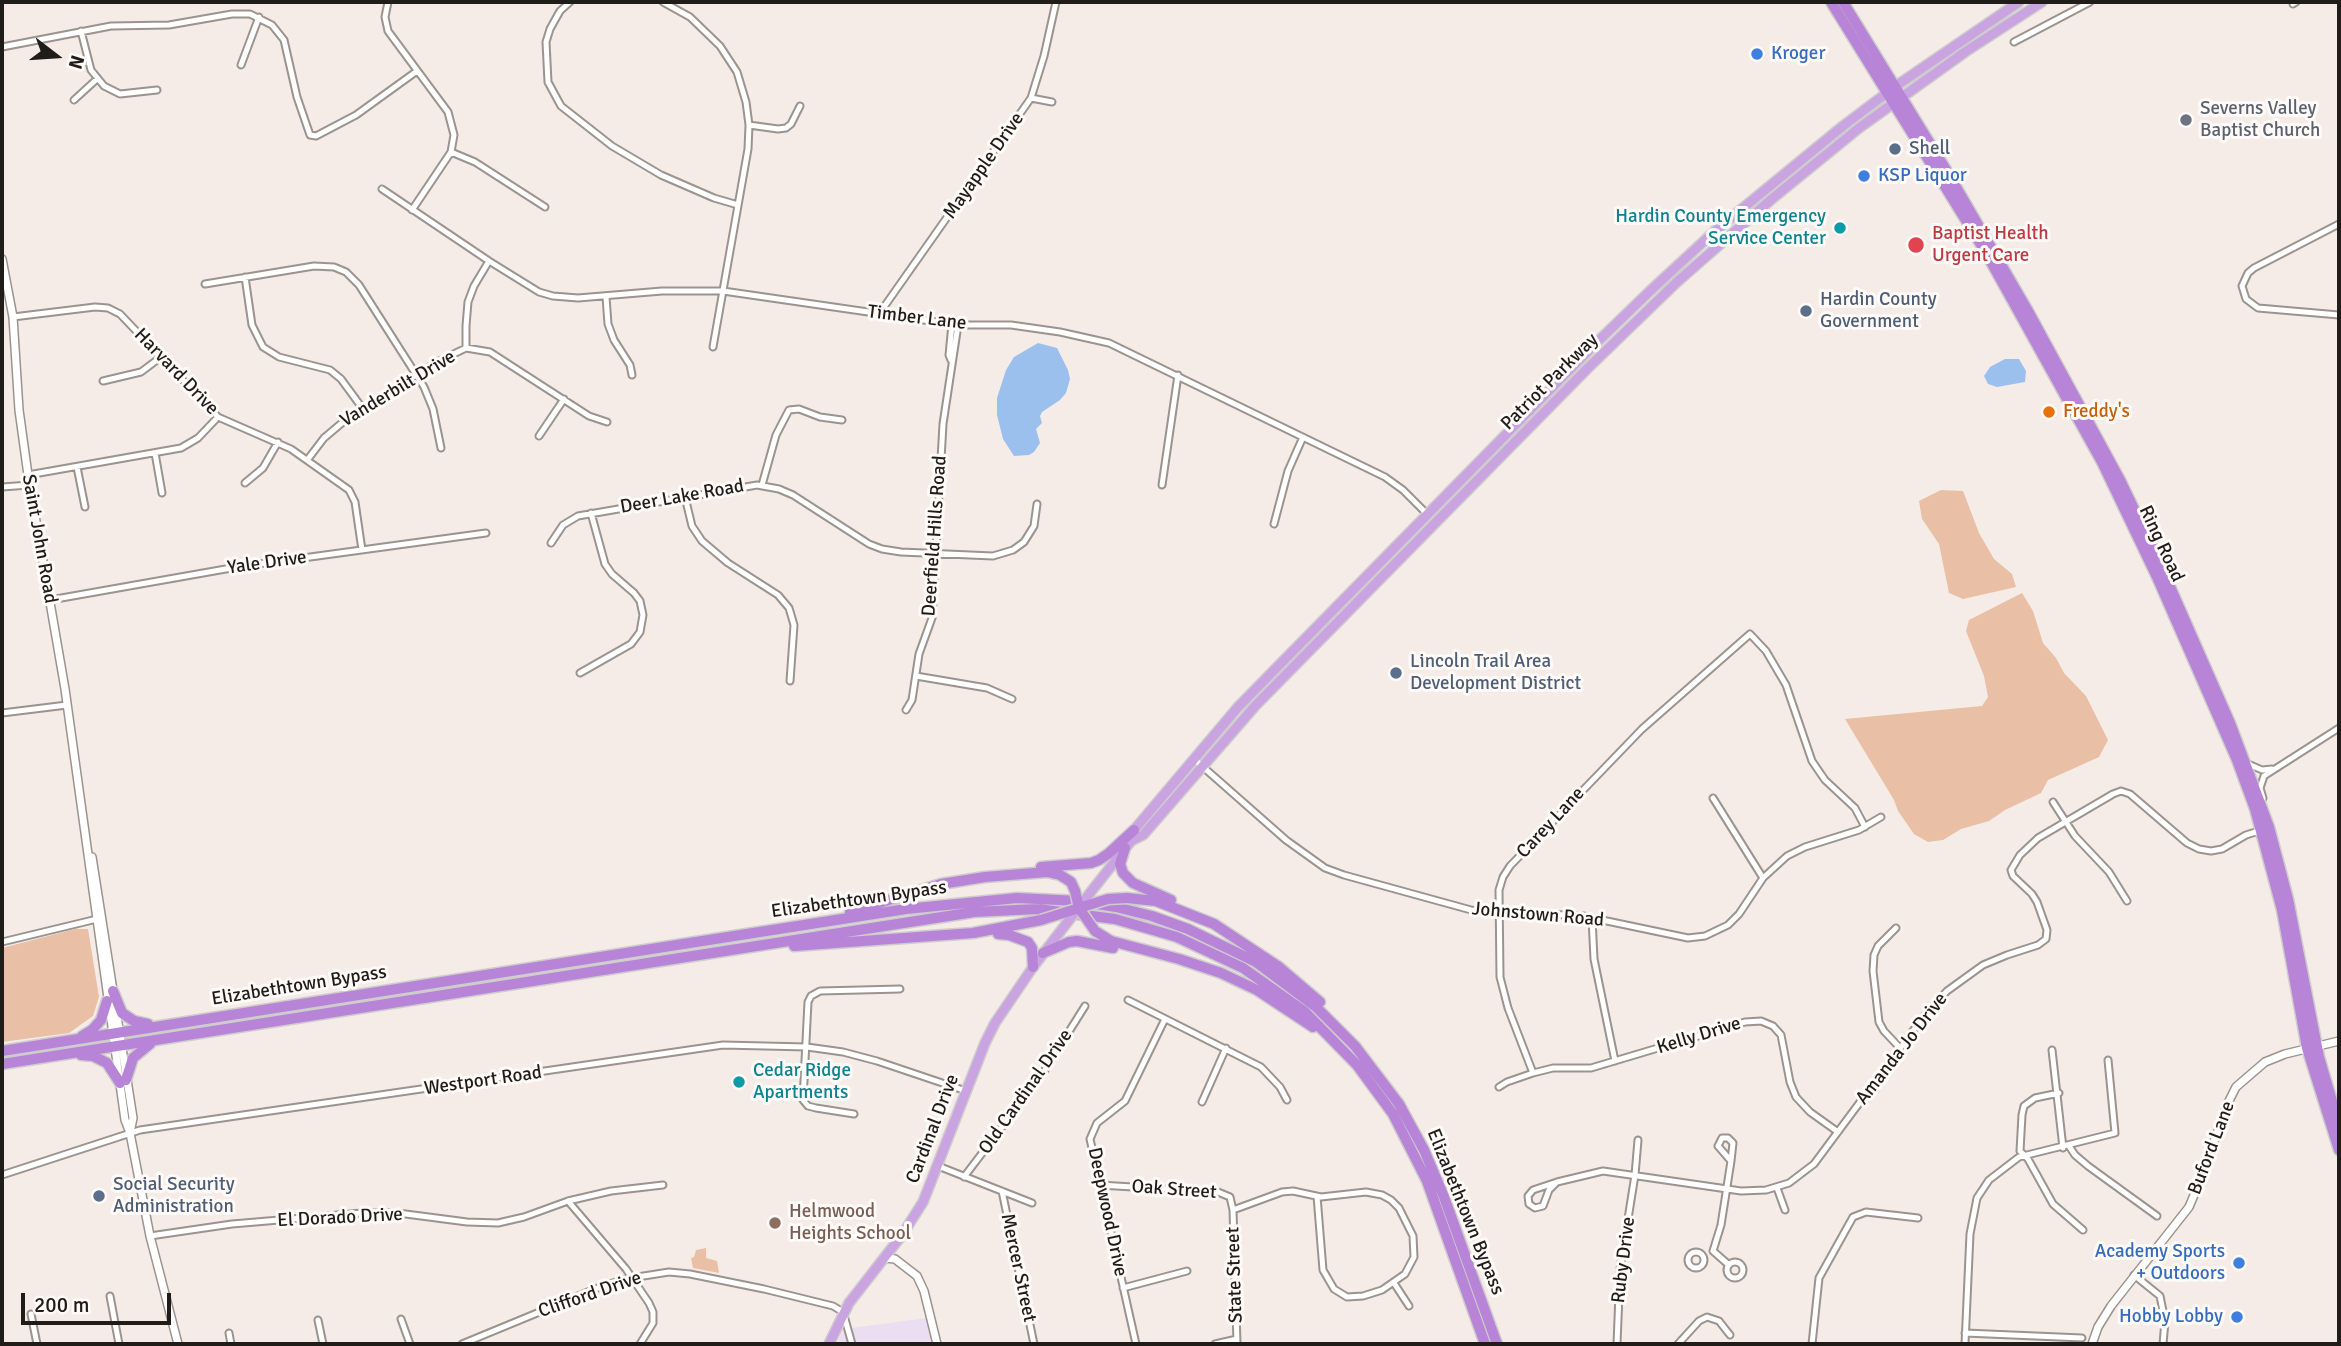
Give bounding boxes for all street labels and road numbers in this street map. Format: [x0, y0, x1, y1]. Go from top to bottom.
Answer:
street label: Mayapple Drive [939, 108, 1029, 224]
street label: Timber Lane [866, 301, 968, 335]
street label: Harvard Drive [129, 324, 223, 420]
street label: Patriot Parkway [1497, 329, 1603, 435]
street label: Vanderbilt Drive [336, 346, 460, 432]
street label: Deerfield Hills Road [918, 455, 952, 617]
street label: Saint John Road [16, 473, 62, 605]
street label: Deer Lake Road [618, 475, 746, 519]
street label: Ring Road [2133, 502, 2189, 586]
street label: Yale Drive [226, 546, 308, 580]
street label: Carey Lane [1512, 783, 1590, 863]
street label: Elizabethtown Bypass [770, 876, 948, 924]
street label: Johnstown Road [1471, 898, 1605, 932]
street label: Elizabethtown Bypass [210, 961, 388, 1011]
street label: Amanda Jo Drive [1851, 989, 1953, 1109]
street label: Kelly Drive [1654, 1012, 1744, 1060]
street label: Old Cardinal Drive [974, 1025, 1078, 1159]
street label: Westport Road [423, 1061, 543, 1101]
street label: Cardinal Drive [902, 1071, 964, 1187]
street label: Buford Lane [2184, 1098, 2240, 1198]
street label: Elizabethtown Bypass [1421, 1126, 1509, 1298]
street label: Deepwood Drive [1082, 1145, 1132, 1279]
street label: Oak Street [1131, 1176, 1217, 1204]
street label: El Dorado Drive [277, 1203, 403, 1233]
street label: Mercer Street [995, 1212, 1041, 1324]
street label: Ruby Drive [1607, 1215, 1641, 1305]
street label: State Street [1222, 1226, 1248, 1324]
street label: Clifford Drive [535, 1267, 645, 1323]

